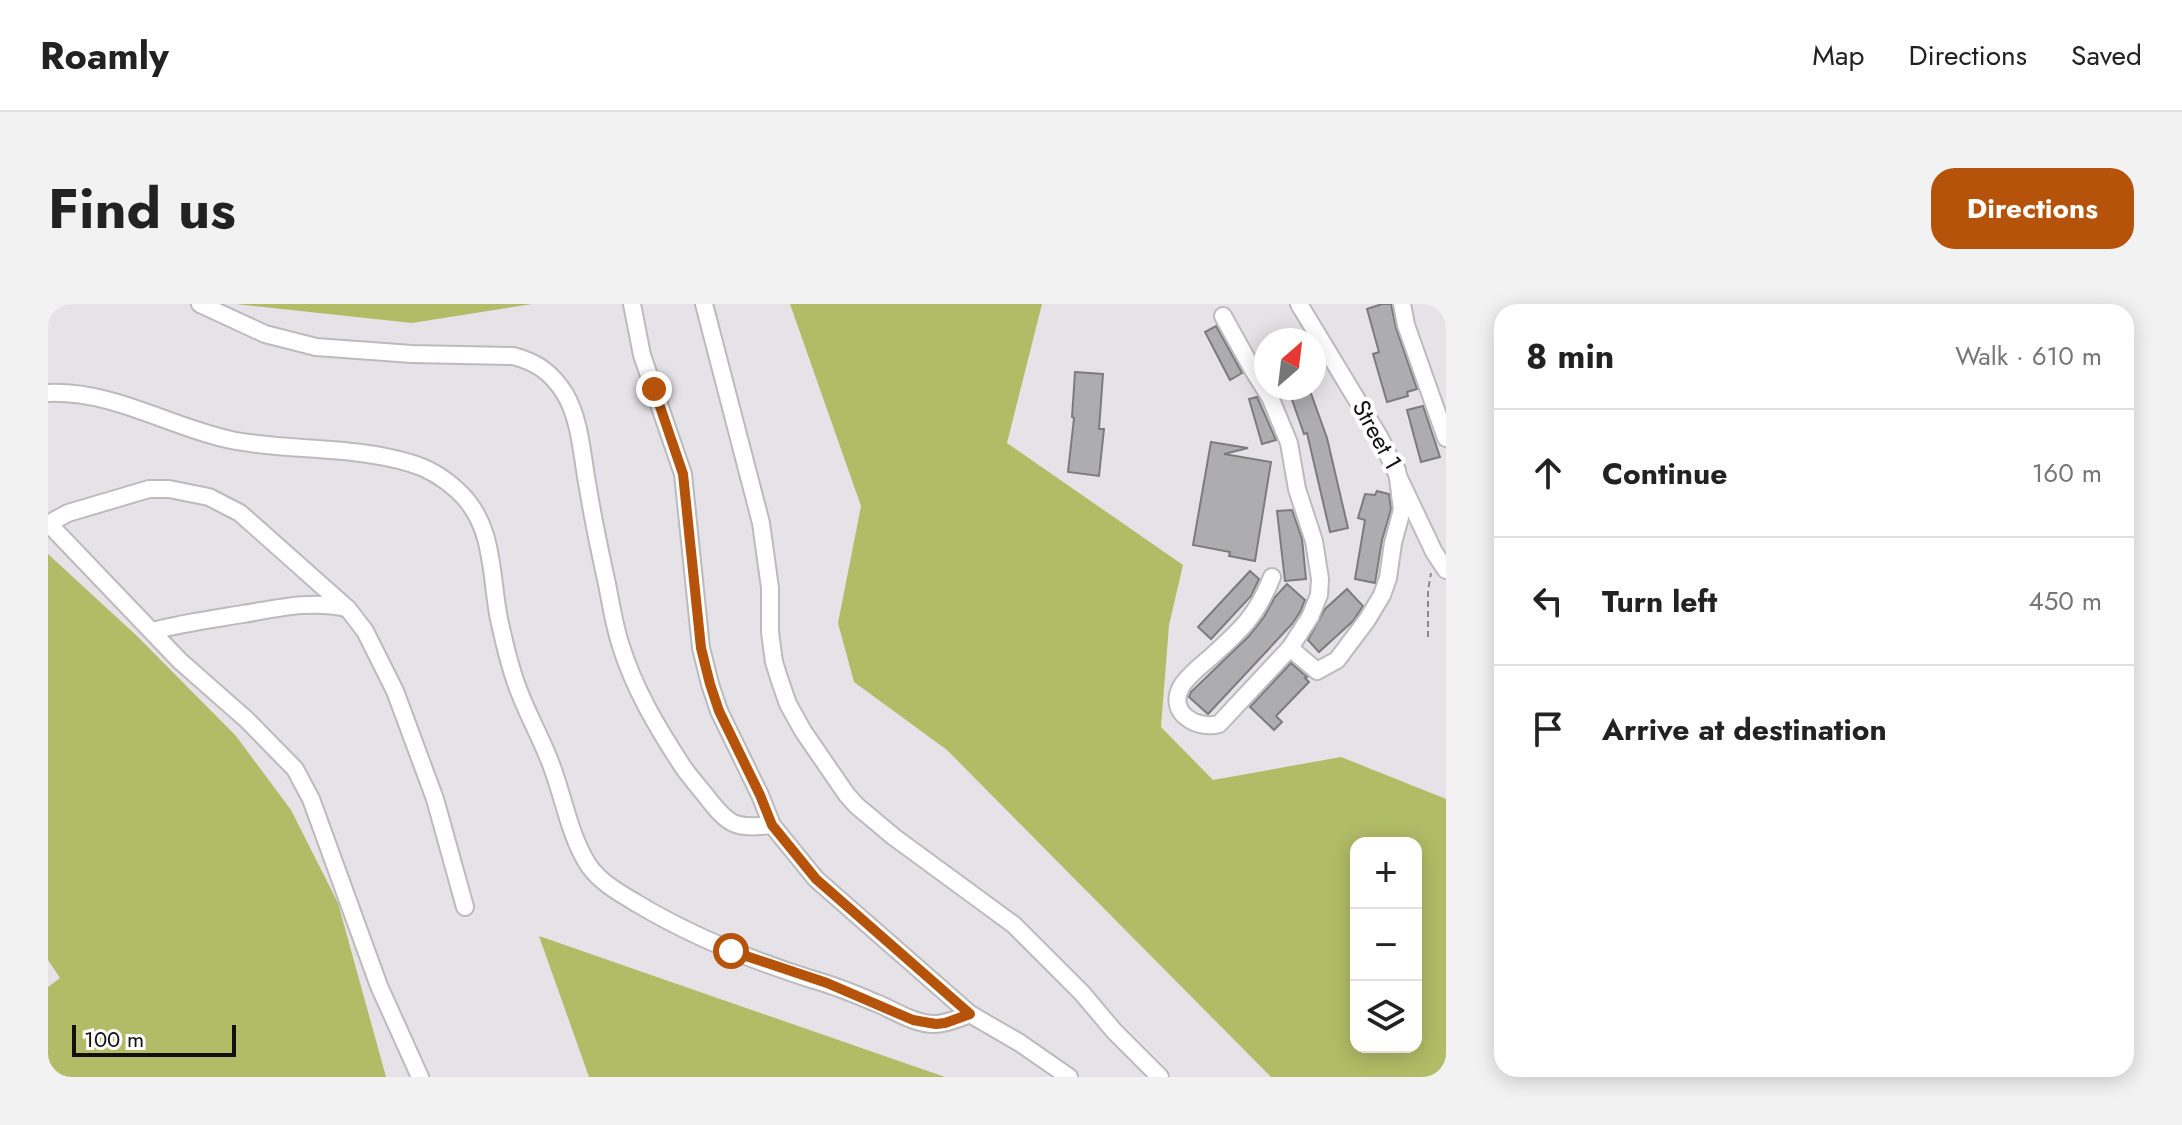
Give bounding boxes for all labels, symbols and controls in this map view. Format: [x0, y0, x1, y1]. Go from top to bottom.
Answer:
text: Roamly [40, 28, 169, 83]
text: Map [1812, 35, 1864, 76]
text: Directions [1908, 35, 2027, 76]
text: Saved [2071, 35, 2142, 76]
text: Find us [48, 168, 236, 249]
button: Directions [1931, 168, 2134, 249]
north arrow [1254, 328, 1326, 400]
text: 8 min [1526, 332, 1614, 381]
text: Walk · 610 m [1955, 337, 2102, 375]
route end [636, 371, 672, 407]
street label: Street 1 [1344, 393, 1411, 476]
icon: ahead [1526, 451, 1570, 495]
text: Continue [1602, 452, 1728, 495]
text: 160 m [2032, 454, 2102, 492]
icon: left [1526, 579, 1570, 623]
text: Turn left [1602, 580, 1717, 623]
text: 450 m [2028, 582, 2102, 620]
icon: arrive [1526, 707, 1570, 751]
text: Arrive at destination [1602, 708, 1887, 751]
map controls [1350, 837, 1422, 1053]
button: + [1350, 837, 1422, 909]
button: − [1350, 909, 1422, 981]
route start [713, 933, 749, 969]
button: layers [1350, 981, 1422, 1053]
scale bar [72, 1021, 236, 1057]
text: 100 m [84, 1023, 144, 1055]

